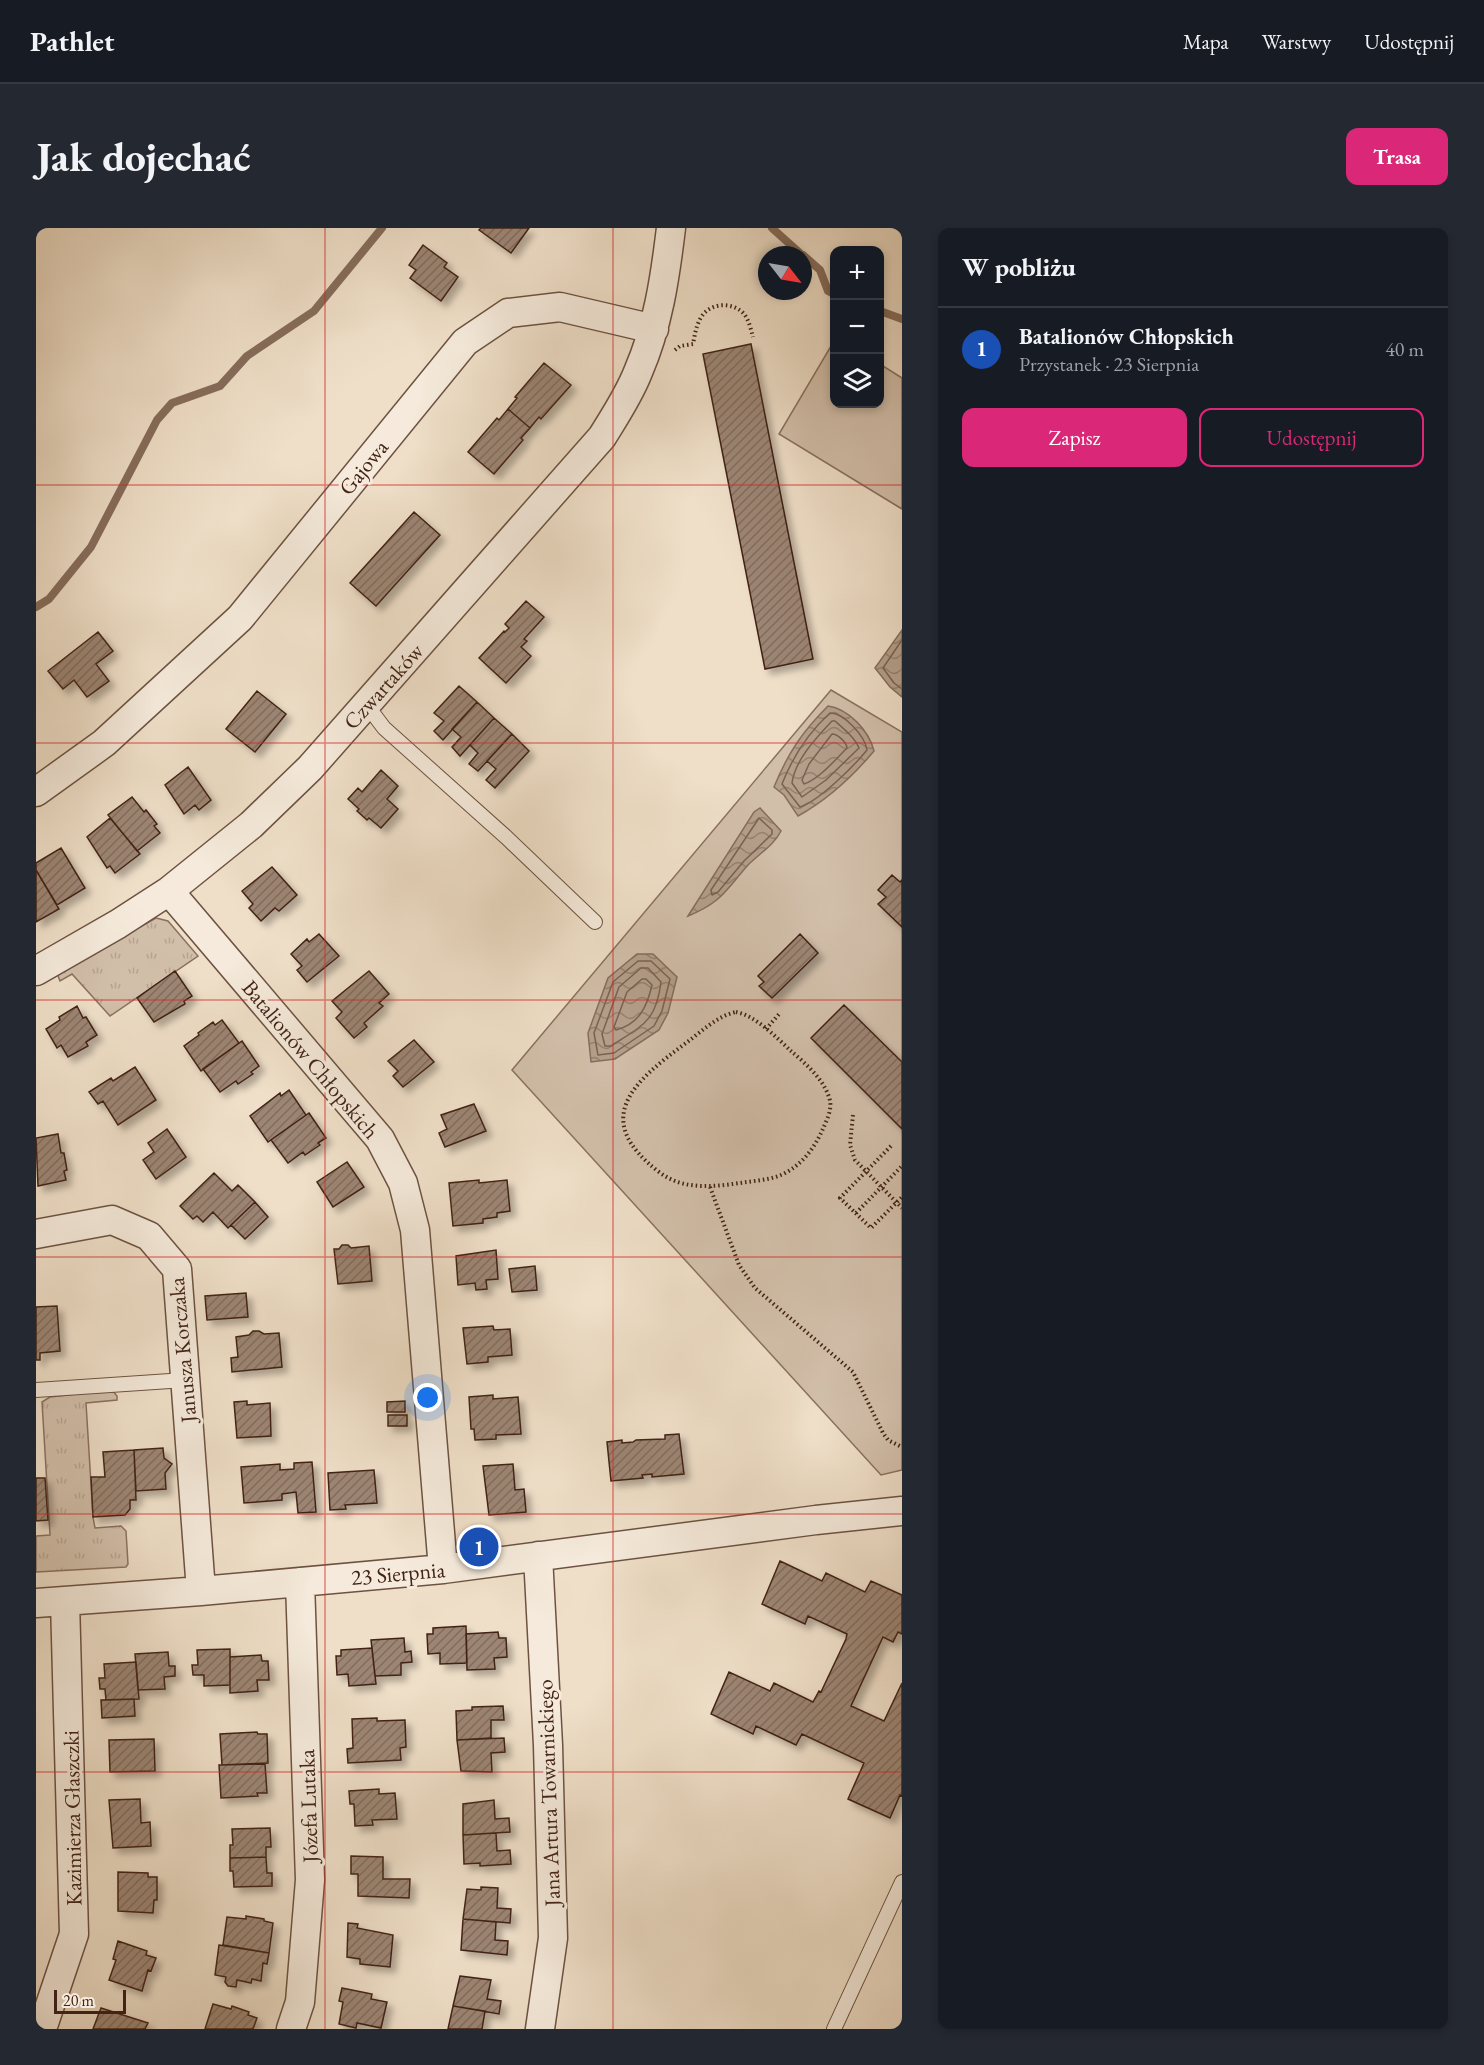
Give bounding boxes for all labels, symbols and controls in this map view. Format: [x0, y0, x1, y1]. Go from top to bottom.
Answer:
text: Pathlet [30, 23, 114, 59]
text: Mapa [1183, 28, 1229, 55]
text: Warstwy [1262, 28, 1331, 55]
text: Udostępnij [1364, 28, 1454, 55]
button: Trasa [1346, 128, 1448, 185]
text: Jak dojechać [36, 129, 250, 184]
north arrow [758, 246, 812, 300]
map controls [830, 246, 884, 408]
button: + [830, 246, 884, 300]
text: W pobliżu [962, 250, 1076, 284]
button: − [830, 300, 884, 354]
text: Batalionów Chłopskich [1019, 322, 1234, 351]
text: 1 [976, 336, 987, 362]
text: 40 m [1385, 336, 1424, 362]
text: Przystanek · 23 Sierpnia [1019, 351, 1199, 377]
button: layers [830, 354, 884, 408]
button: Zapisz [962, 408, 1187, 467]
button: Udostępnij [1199, 408, 1424, 467]
street label: Gajowa [332, 433, 395, 501]
street label: Czwartaków [337, 636, 430, 736]
street label: Batalionów Chłopskich [236, 974, 386, 1145]
street label: Janusza Korczaka [162, 1276, 203, 1426]
your location [413, 1383, 442, 1412]
pin: 1 [460, 1524, 498, 1570]
street label: 23 Sierpnia [350, 1555, 446, 1592]
street label: Jana Artura Towarnickiego [530, 1679, 567, 1909]
street label: Kazimierza Głaszczki [56, 1730, 89, 1906]
street label: Józefa Lutaka [292, 1748, 325, 1865]
scale bar [54, 1987, 126, 2014]
text: 20 m [63, 1990, 94, 2011]

